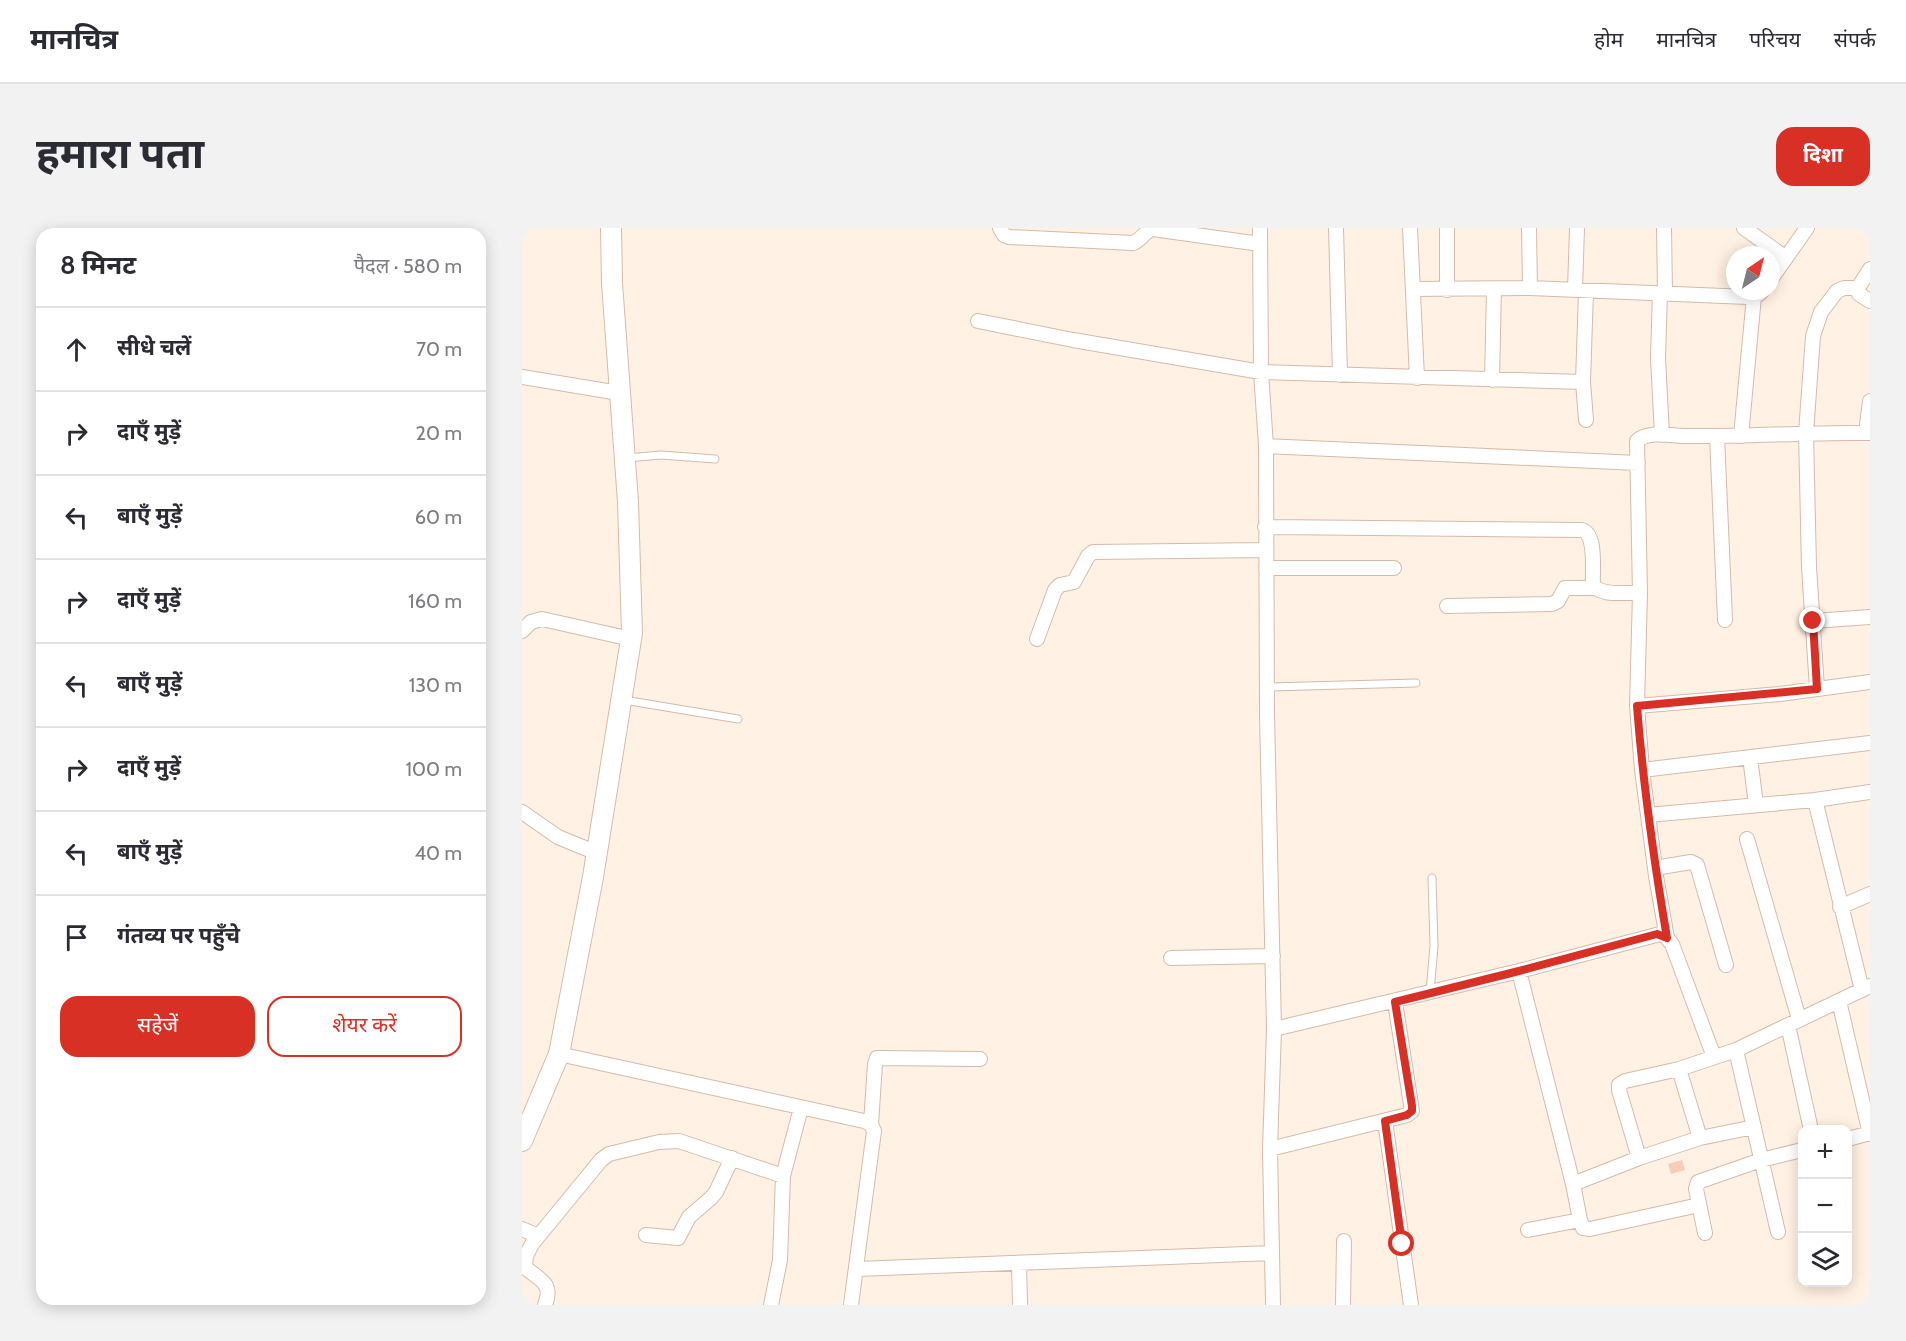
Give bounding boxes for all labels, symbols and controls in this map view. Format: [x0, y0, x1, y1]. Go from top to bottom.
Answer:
text: मानचित्र [30, 22, 118, 56]
text: होम [1594, 27, 1623, 52]
text: मानचित्र [1656, 27, 1716, 52]
text: परिचय [1749, 27, 1801, 52]
text: संपर्क [1834, 27, 1876, 52]
text: हमारा पता [36, 127, 204, 179]
button: दिशा [1776, 127, 1870, 186]
north arrow [1726, 246, 1780, 300]
text: 8 मिनट [60, 249, 136, 281]
text: पैदल · 580 m [354, 254, 462, 278]
icon: ahead [60, 333, 93, 366]
text: सीधे चलें [117, 334, 191, 361]
text: 70 m [416, 337, 462, 361]
icon: right [60, 417, 93, 450]
text: दाएँ मुड़ें [117, 418, 181, 445]
text: 20 m [416, 421, 462, 445]
icon: left [60, 501, 93, 534]
text: बाएँ मुड़ें [117, 502, 182, 529]
text: 60 m [415, 505, 462, 529]
icon: right [60, 585, 93, 618]
text: दाएँ मुड़ें [117, 586, 181, 613]
text: 160 m [408, 589, 462, 613]
route end [1799, 607, 1825, 633]
icon: left [60, 669, 93, 702]
text: बाएँ मुड़ें [117, 670, 182, 697]
text: 130 m [409, 673, 462, 697]
icon: right [60, 753, 93, 786]
text: दाएँ मुड़ें [117, 754, 181, 781]
text: 100 m [406, 757, 462, 781]
icon: left [60, 837, 93, 870]
text: बाएँ मुड़ें [117, 838, 182, 865]
text: 40 m [414, 841, 462, 865]
icon: arrive [60, 921, 93, 954]
text: गंतव्य पर पहुँचे [117, 922, 240, 949]
button: सहेजें [60, 996, 255, 1057]
button: शेयर करें [267, 996, 462, 1057]
map controls [1798, 1125, 1852, 1287]
button: + [1798, 1125, 1852, 1179]
button: − [1798, 1179, 1852, 1233]
route start [1388, 1230, 1414, 1256]
button: layers [1798, 1233, 1852, 1287]

